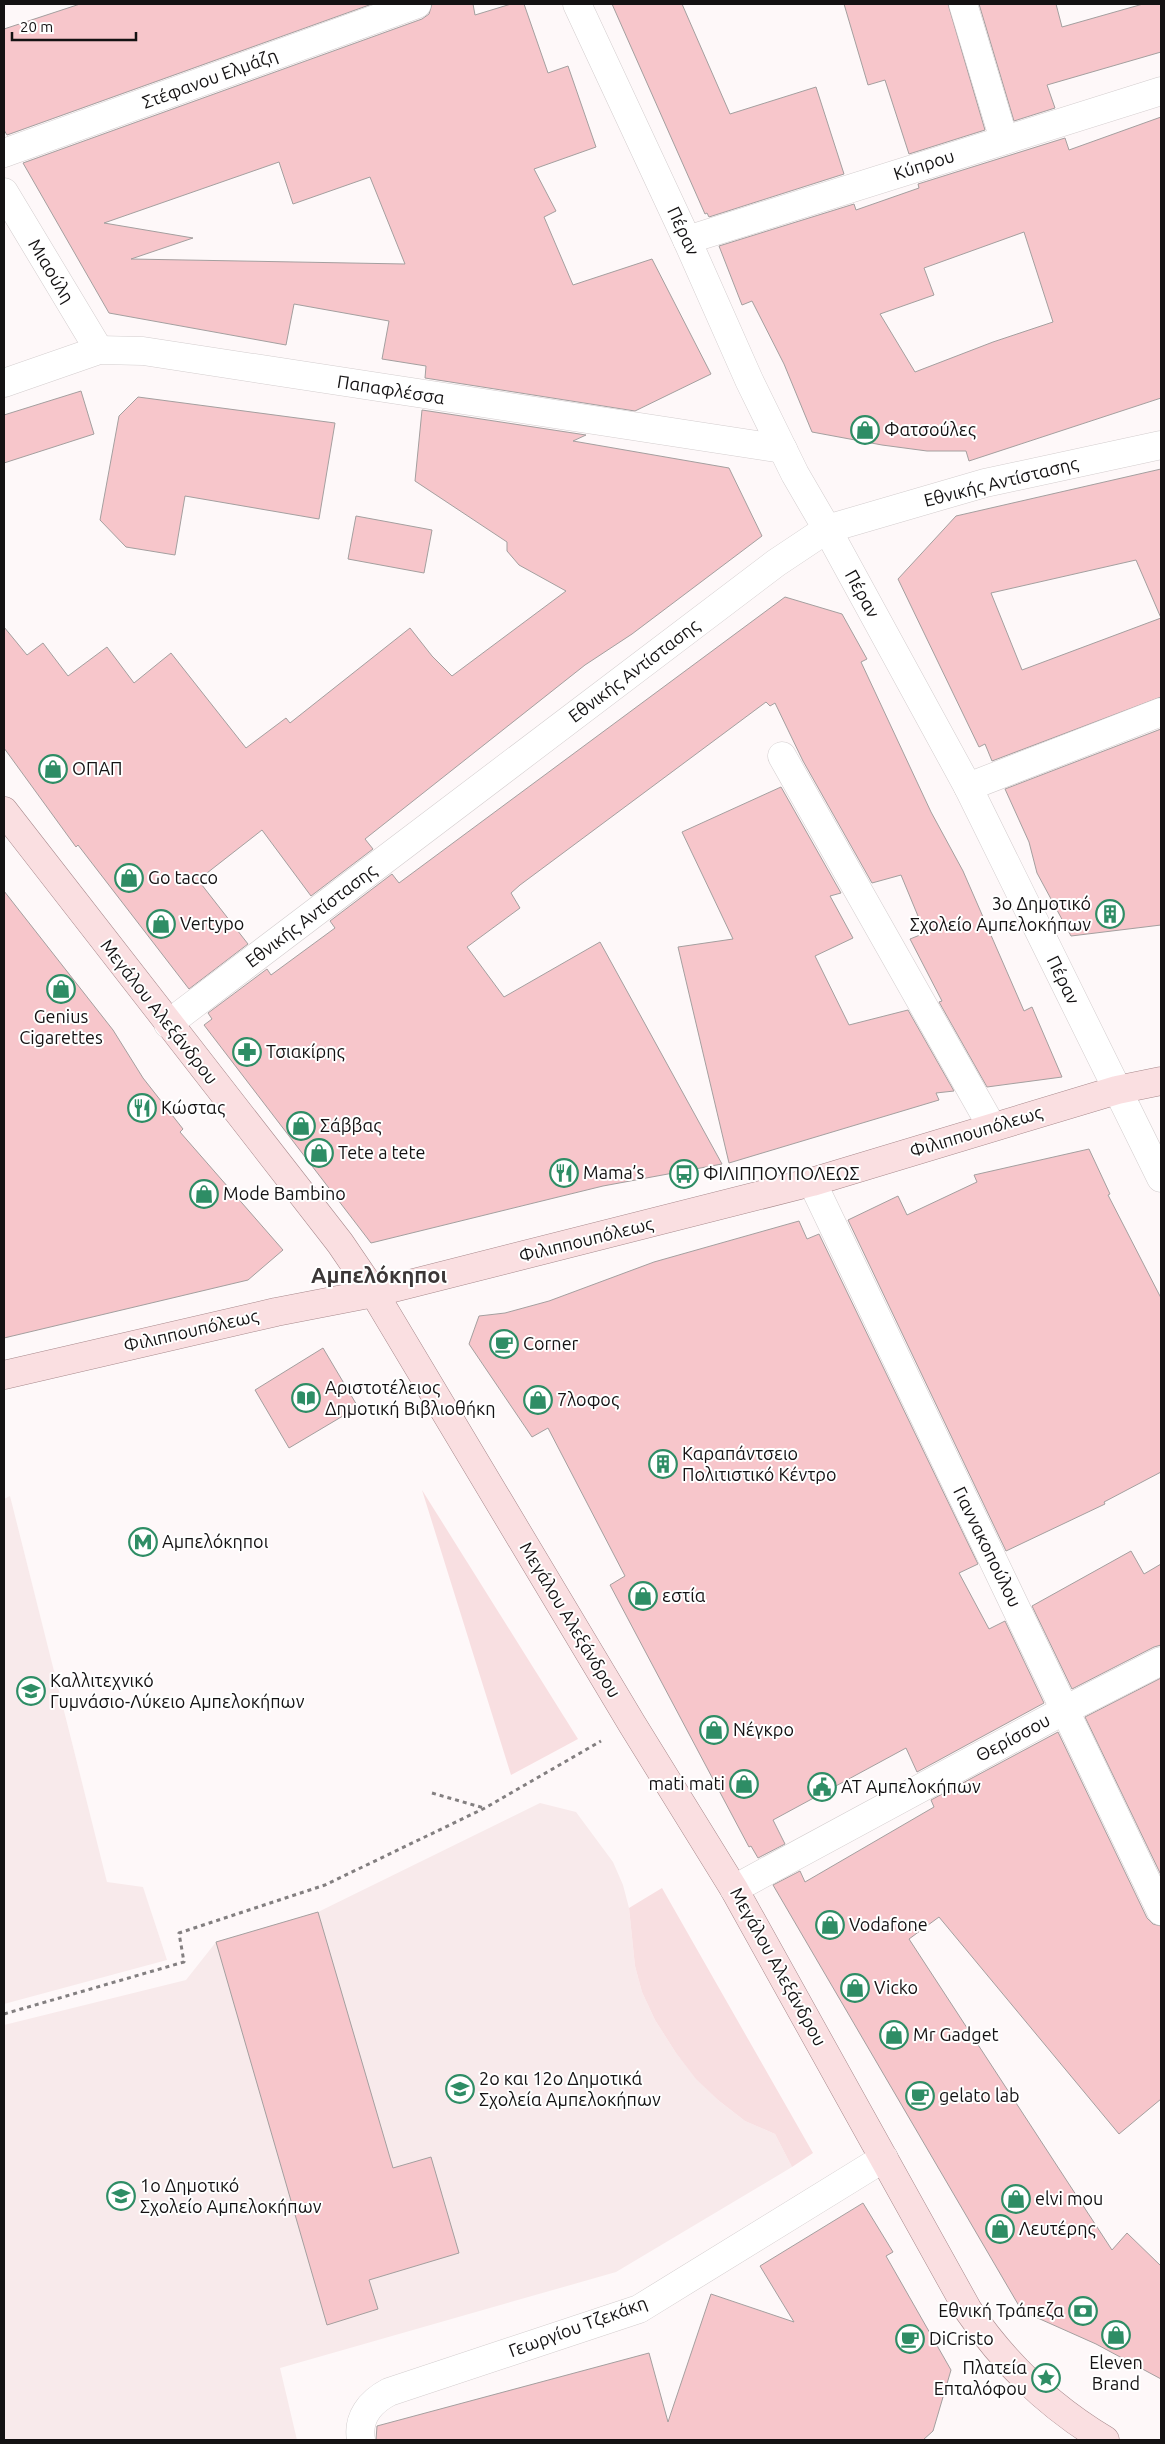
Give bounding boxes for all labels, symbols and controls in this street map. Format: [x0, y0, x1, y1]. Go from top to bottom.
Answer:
scale bar [12, 10, 136, 42]
text: 20 m [20, 18, 53, 35]
street label: Στέφανου Ελμάζη [139, 44, 280, 113]
street label: Κύπρου [891, 145, 957, 183]
street label: Πέραν [664, 203, 704, 258]
street label: Μιαούλη [25, 235, 79, 306]
street label: Παπαφλέσσα [336, 371, 447, 407]
shop icon: Φατσούλες [850, 415, 880, 445]
place label: Φατσούλες [884, 419, 976, 440]
street label: Εθνικής Αντίστασης [922, 452, 1080, 511]
street label: Πέραν [842, 566, 884, 621]
street label: Εθνικής Αντίστασης [564, 615, 703, 727]
shop icon: ΟΠΑΠ [38, 754, 68, 784]
place label: ΟΠΑΠ [72, 758, 123, 778]
street label: Εθνικής Αντίστασης [241, 860, 380, 972]
shop icon: Go tacco [114, 863, 144, 893]
place label: Go tacco [148, 867, 218, 887]
place label: 3ο Δημοτικό Σχολείο Αμπελοκήπων [910, 893, 1091, 934]
building icon: 3ο Δημοτικό Σχολείο Αμπελοκήπων [1095, 899, 1125, 929]
shop icon: Vertypo [146, 909, 176, 939]
place label: Vertypo [180, 913, 244, 933]
street label: Μεγάλου Αλεξάνδρου [97, 935, 222, 1088]
street label: Πέραν [1044, 952, 1084, 1007]
shop icon: Genius Cigarettes [46, 974, 76, 1004]
place label: Genius Cigarettes [19, 1006, 103, 1047]
pharmacy icon: Τσιακίρης [232, 1037, 262, 1067]
place label: Τσιακίρης [266, 1041, 345, 1062]
restaurant icon: Κώστας [127, 1093, 157, 1123]
place label: Κώστας [161, 1097, 225, 1118]
street label: Φιλιππουπόλεως [907, 1101, 1045, 1162]
shop icon: Σάββας [286, 1111, 316, 1141]
place label: Σάββας [320, 1115, 381, 1136]
shop icon: Tete a tete [304, 1138, 334, 1168]
place label: Tete a tete [338, 1142, 426, 1162]
restaurant icon: Mama’s [549, 1158, 579, 1188]
bus stop icon: ΦΙΛΙΠΠΟΥΠΟΛΕΩΣ [669, 1159, 699, 1189]
place label: Mama’s [583, 1162, 644, 1182]
place label: ΦΙΛΙΠΠΟΥΠΟΛΕΩΣ [703, 1163, 860, 1183]
shop icon: Mode Bambino [189, 1179, 219, 1209]
place label: Mode Bambino [223, 1183, 346, 1203]
street label: Φιλιππουπόλεως [517, 1213, 655, 1266]
district label: Αμπελόκηποι [311, 1262, 447, 1287]
street label: Φιλιππουπόλεως [121, 1305, 260, 1356]
cafe icon: Corner [489, 1329, 519, 1359]
place label: Corner [523, 1333, 579, 1353]
place label: Αριστοτέλειος Δημοτική Βιβλιοθήκη [325, 1377, 495, 1418]
library icon: Αριστοτέλειος Δημοτική Βιβλιοθήκη [291, 1383, 321, 1413]
shop icon: 7λοφος [523, 1385, 553, 1415]
place label: 7λοφος [557, 1389, 619, 1410]
place label: Καραπάντσειο Πολιτιστικό Κέντρο [682, 1443, 836, 1484]
building icon: Καραπάντσειο Πολιτιστικό Κέντρο [648, 1449, 678, 1479]
street label: Γιαννακοπούλου [950, 1483, 1026, 1610]
metro station icon: Αμπελόκηποι [128, 1527, 158, 1557]
place label: Αμπελόκηποι [162, 1531, 269, 1551]
street label: Μεγάλου Αλεξάνδρου [516, 1538, 625, 1701]
shop icon: εστία [628, 1581, 658, 1611]
place label: εστία [662, 1585, 706, 1605]
place label: Καλλιτεχνικό Γυμνάσιο-Λύκειο Αμπελοκήπων [50, 1670, 305, 1711]
school or university icon: Καλλιτεχνικό Γυμνάσιο-Λύκειο Αμπελοκήπων [16, 1676, 46, 1706]
street label: Θερίσσου [972, 1709, 1053, 1765]
shop icon: Νέγκρο [699, 1715, 729, 1745]
place label: Νέγκρο [733, 1719, 794, 1739]
shop icon: mati mati [729, 1769, 759, 1799]
public building icon: ΑΤ Αμπελοκήπων [807, 1772, 837, 1802]
place label: mati mati [648, 1773, 725, 1793]
place label: ΑΤ Αμπελοκήπων [841, 1776, 981, 1796]
street label: Μεγάλου Αλεξάνδρου [727, 1884, 831, 2049]
shop icon: Vodafone [815, 1910, 845, 1940]
place label: Vodafone [849, 1914, 928, 1934]
shop icon: Vicko [840, 1973, 870, 2003]
place label: Vicko [874, 1977, 918, 1997]
shop icon: Mr Gadget [879, 2020, 909, 2050]
place label: Mr Gadget [913, 2024, 999, 2044]
place label: 2ο και 12ο Δημοτικά Σχολεία Αμπελοκήπων [479, 2068, 661, 2109]
school or university icon: 2ο και 12ο Δημοτικά Σχολεία Αμπελοκήπων [445, 2074, 475, 2104]
cafe icon: gelato lab [905, 2081, 935, 2111]
place label: gelato lab [939, 2085, 1020, 2105]
place label: 1ο Δημοτικό Σχολείο Αμπελοκήπων [140, 2175, 322, 2216]
school or university icon: 1ο Δημοτικό Σχολείο Αμπελοκήπων [106, 2181, 136, 2211]
shop icon: elvi mou [1001, 2184, 1031, 2214]
place label: elvi mou [1035, 2188, 1103, 2208]
shop icon: Λευτέρης [985, 2214, 1015, 2244]
place label: Λευτέρης [1019, 2218, 1096, 2239]
street label: Γεωργίου Τζεκάκη [506, 2292, 650, 2361]
bank icon: Εθνική Τράπεζα [1068, 2296, 1098, 2326]
place label: Εθνική Τράπεζα [938, 2300, 1064, 2321]
shop icon: Eleven Brand [1101, 2320, 1131, 2350]
cafe icon: DiCristo [895, 2324, 925, 2354]
place label: DiCristo [929, 2328, 994, 2348]
place label: Eleven Brand [1089, 2352, 1143, 2393]
place label: Πλατεία Επταλόφου [934, 2357, 1027, 2398]
place icon: Πλατεία Επταλόφου [1031, 2363, 1061, 2393]

